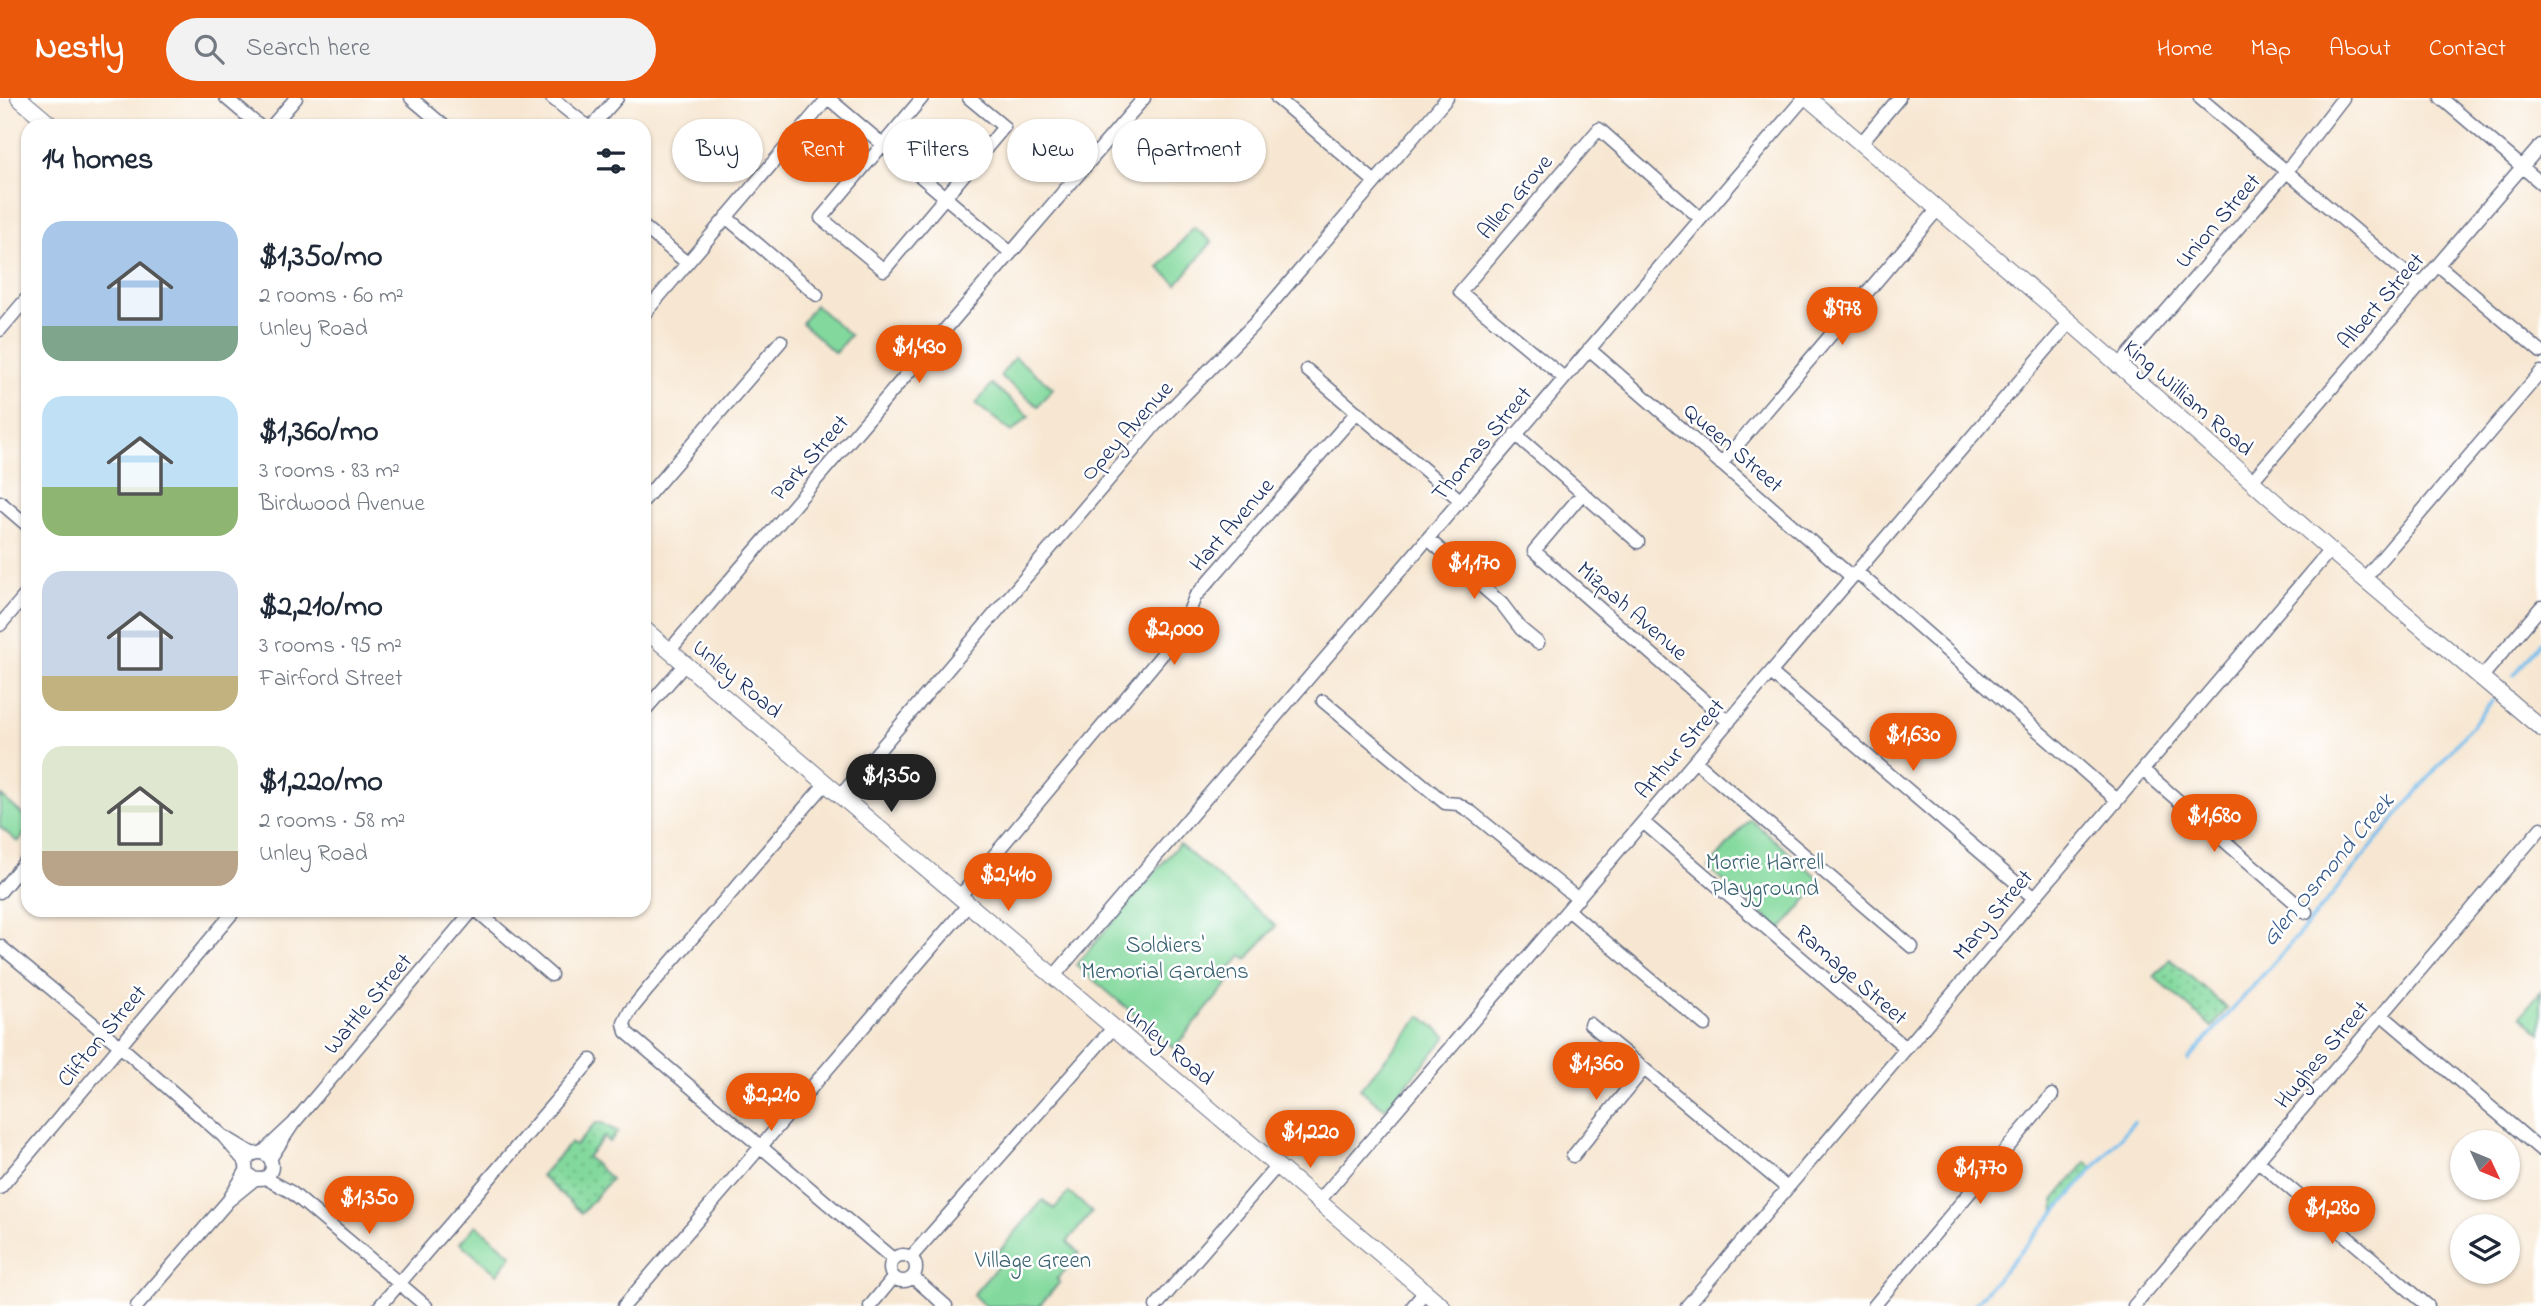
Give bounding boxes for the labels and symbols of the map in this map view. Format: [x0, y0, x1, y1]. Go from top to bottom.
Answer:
street label: Allen Grove [1470, 147, 1562, 248]
street label: Union Street [2168, 166, 2270, 277]
street label: Albert Street [2330, 246, 2434, 357]
pin: $978 [1801, 288, 1883, 347]
pin: $1,430 [862, 326, 976, 385]
street label: King William Road [2114, 333, 2260, 466]
street label: Opey Avenue [1074, 374, 1184, 491]
street label: Thomas Street [1425, 379, 1541, 510]
street label: Queen Street [1675, 396, 1790, 502]
street label: Park Street [764, 408, 858, 509]
street label: Hart Avenue [1183, 471, 1284, 580]
pin: $1,170 [1417, 542, 1531, 601]
street label: Mizpah Avenue [1568, 554, 1695, 670]
pin: $2,000 [1117, 608, 1231, 667]
street label: Unley Road [683, 632, 789, 729]
street label: Arthur Street [1628, 692, 1734, 807]
pin: $1,630 [1856, 714, 1970, 773]
pin: $1,350 [834, 754, 948, 814]
water label: Glen Osmond Creek [2254, 785, 2405, 955]
pin: $1,680 [2157, 794, 2271, 854]
park label: Morrie Harrell Playground [1706, 847, 1824, 908]
pin: $2,410 [951, 854, 1065, 913]
street label: Mary Street [1946, 863, 2044, 970]
street label: Ramage Street [1786, 918, 1914, 1035]
park label: Soldiers' Memorial Gardens [1081, 930, 1249, 989]
street label: Wattle Street [317, 946, 421, 1063]
street label: Clifton Street [50, 978, 156, 1095]
street label: Hughes Street [2268, 994, 2379, 1118]
street label: Unley Road [1115, 999, 1221, 1096]
pin: $1,360 [1539, 1042, 1653, 1102]
pin: $2,210 [714, 1074, 828, 1133]
pin: $1,220 [1253, 1110, 1367, 1170]
north arrow [2450, 1130, 2520, 1200]
pin: $1,770 [1923, 1146, 2037, 1206]
pin: $1,350 [312, 1176, 426, 1236]
pin: $1,280 [2275, 1186, 2389, 1246]
park label: Village Green [974, 1245, 1091, 1279]

